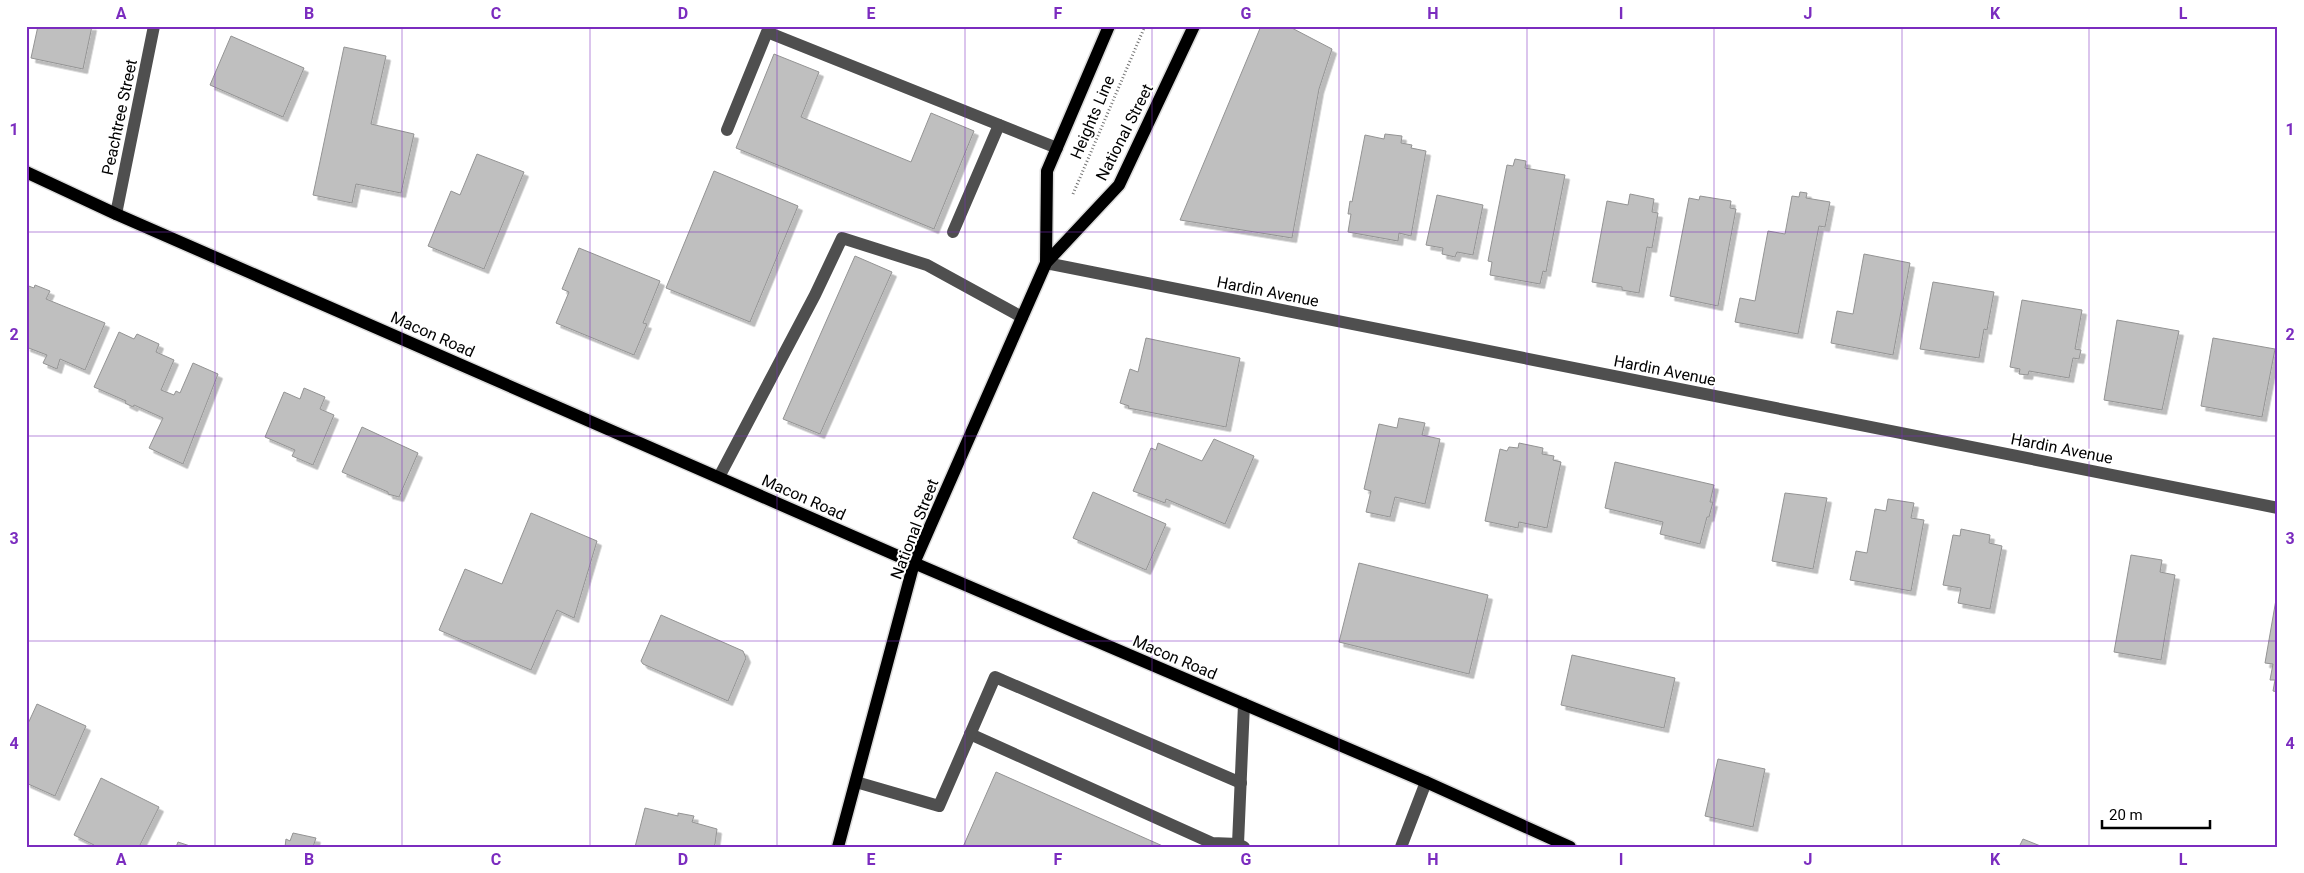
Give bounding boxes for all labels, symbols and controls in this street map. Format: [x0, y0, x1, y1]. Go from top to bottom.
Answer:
text: A [116, 4, 127, 23]
text: B [304, 4, 314, 23]
text: C [491, 4, 501, 23]
text: D [678, 4, 688, 23]
text: E [867, 4, 876, 23]
text: F [1054, 4, 1063, 23]
text: G [1241, 4, 1252, 23]
text: H [1427, 4, 1439, 23]
text: I [1619, 4, 1623, 23]
text: J [1804, 4, 1812, 23]
text: K [1990, 4, 2001, 23]
text: L [2179, 4, 2188, 23]
street label: Peachtree Street [98, 57, 141, 177]
street label: Heights Line [1066, 73, 1119, 162]
street label: National Street [1092, 81, 1157, 184]
text: 1 [9, 120, 19, 139]
text: 1 [2285, 120, 2295, 139]
street label: Hardin Avenue [1215, 272, 1320, 311]
street label: Macon Road [388, 308, 478, 361]
text: 2 [9, 325, 19, 344]
text: 2 [2285, 325, 2295, 344]
street label: Hardin Avenue [1612, 351, 1717, 390]
street label: Hardin Avenue [2009, 429, 2114, 468]
street label: Macon Road [759, 471, 849, 524]
street label: National Street [887, 476, 942, 582]
text: 3 [9, 529, 19, 548]
text: 3 [2285, 529, 2295, 548]
street label: Macon Road [1130, 631, 1220, 684]
text: 4 [9, 734, 19, 753]
text: 4 [2285, 734, 2295, 753]
scale bar [2102, 798, 2209, 830]
text: 20 m [2109, 806, 2143, 824]
text: A [116, 850, 127, 869]
text: B [304, 850, 314, 869]
text: C [491, 850, 501, 869]
text: D [678, 850, 688, 869]
text: E [867, 850, 876, 869]
text: F [1054, 850, 1063, 869]
text: G [1241, 850, 1252, 869]
text: H [1427, 850, 1439, 869]
text: I [1619, 850, 1623, 869]
text: J [1804, 850, 1812, 869]
text: K [1990, 850, 2001, 869]
text: L [2179, 850, 2188, 869]

